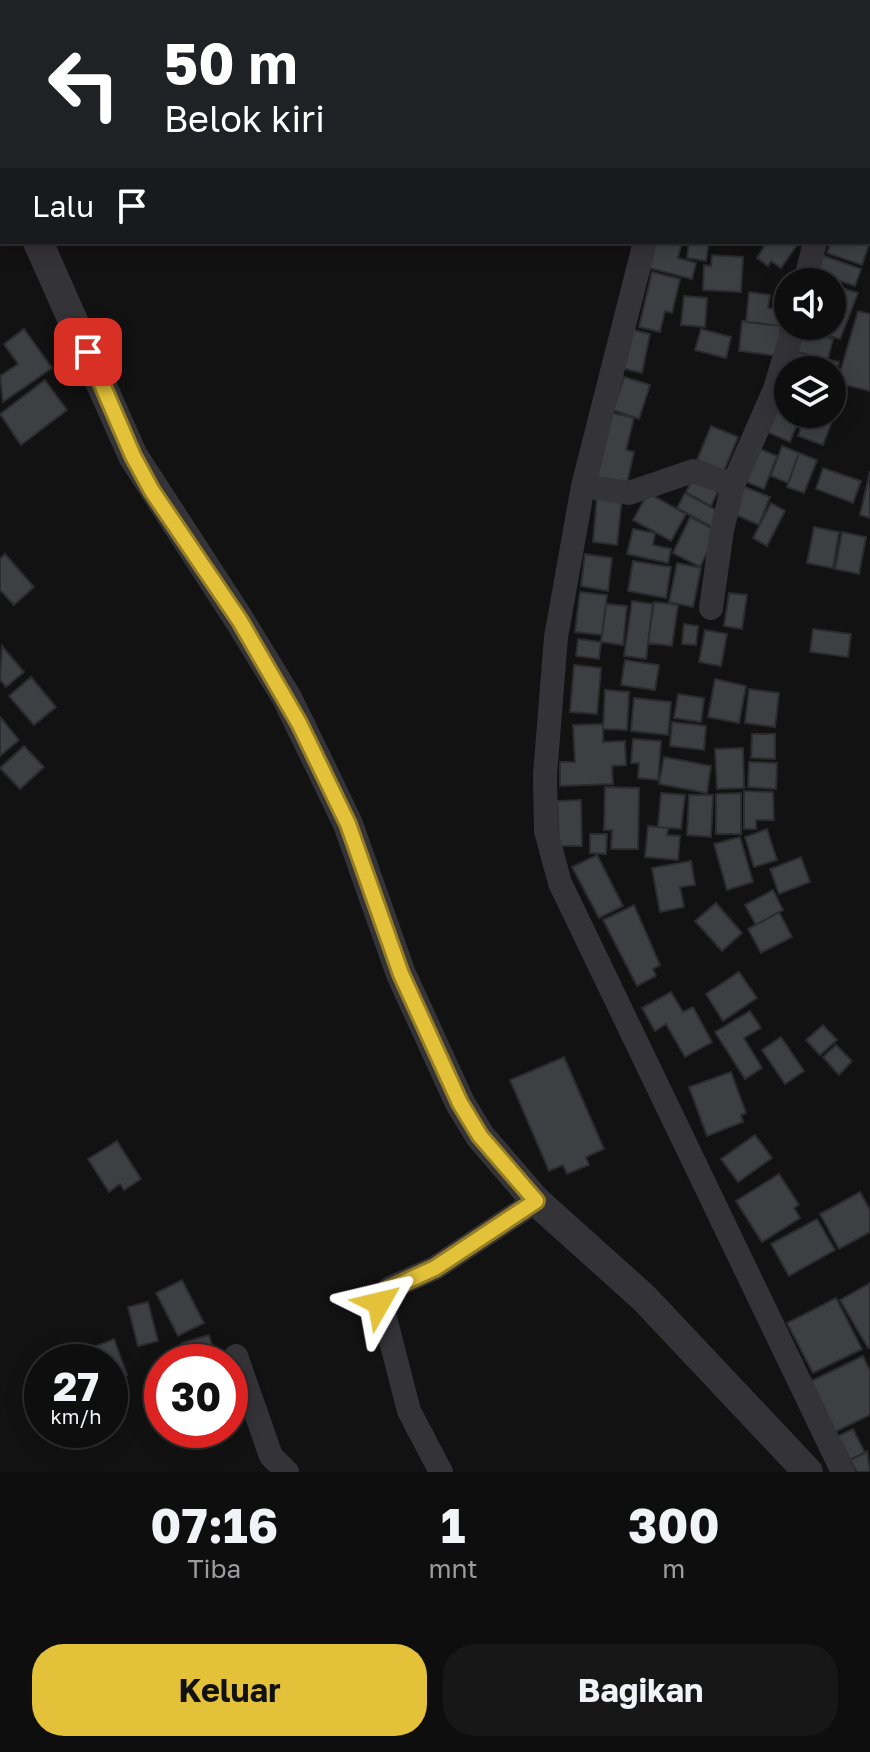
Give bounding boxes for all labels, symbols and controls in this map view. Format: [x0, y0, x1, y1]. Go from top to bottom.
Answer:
text: 50 m [164, 29, 298, 96]
icon: left [32, 32, 136, 136]
text: Belok kiri [164, 97, 325, 140]
icon: arrive [110, 184, 154, 228]
text: Lalu [32, 188, 94, 224]
map controls [774, 268, 846, 428]
button: sound [774, 268, 846, 340]
pin [54, 318, 122, 386]
icon: arrive [66, 330, 110, 374]
button: layers [774, 356, 846, 428]
position arrow [337, 1261, 421, 1345]
speed limit sign: 30 [144, 1344, 248, 1448]
text: 27 [53, 1362, 99, 1410]
text: km/h [51, 1404, 101, 1428]
text: 07:16 [150, 1496, 278, 1554]
text: 1 [441, 1496, 465, 1554]
text: 300 [628, 1496, 720, 1554]
text: Tiba [187, 1553, 241, 1584]
text: mnt [429, 1553, 478, 1584]
text: m [662, 1553, 685, 1584]
button: Keluar [32, 1644, 427, 1736]
button: Bagikan [443, 1644, 838, 1736]

